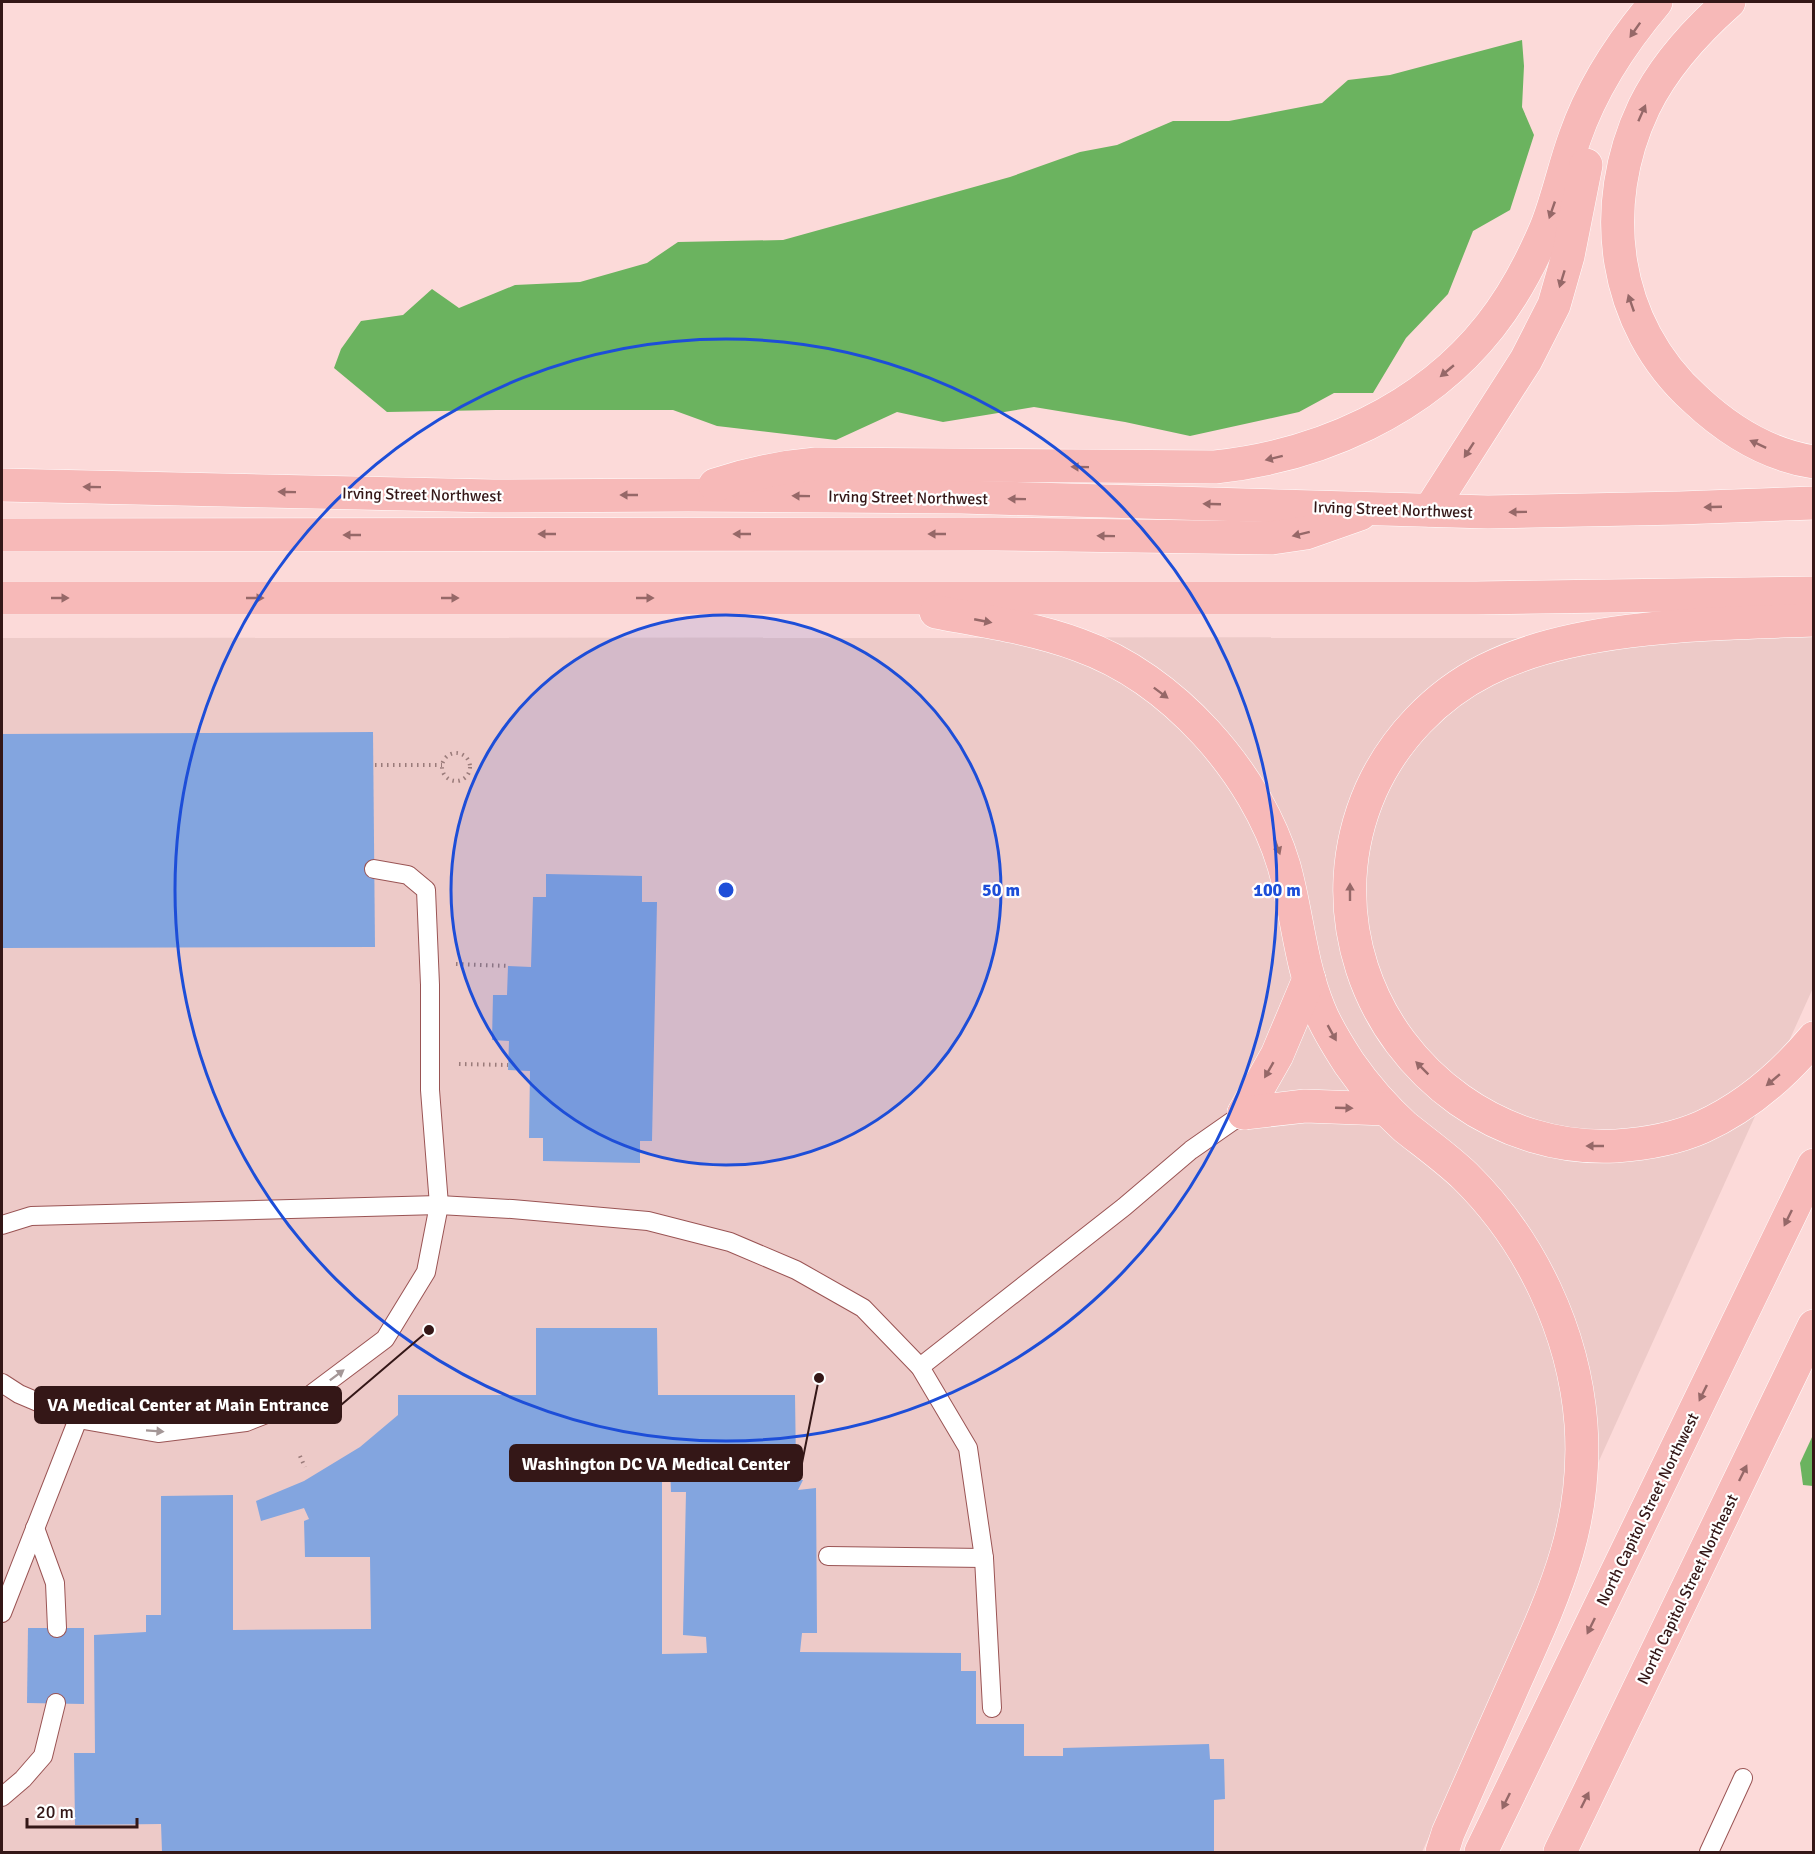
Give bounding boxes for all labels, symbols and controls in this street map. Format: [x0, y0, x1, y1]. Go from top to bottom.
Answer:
one-way arrow [1629, 21, 1641, 37]
one-way arrow [1637, 104, 1647, 122]
one-way arrow [1547, 201, 1557, 219]
one-way arrow [1557, 270, 1566, 288]
one-way arrow [1625, 294, 1635, 312]
one-way arrow [1439, 364, 1455, 377]
one-way arrow [1750, 439, 1767, 448]
one-way arrow [1464, 442, 1475, 458]
one-way arrow [1265, 453, 1284, 463]
one-way arrow [1071, 462, 1090, 471]
one-way arrow [83, 483, 102, 492]
street label: Irving Street Northwest [342, 484, 502, 506]
one-way arrow [278, 487, 297, 496]
street label: Irving Street Northwest [828, 487, 988, 509]
one-way arrow [620, 490, 639, 500]
one-way arrow [792, 491, 811, 501]
one-way arrow [1008, 494, 1027, 503]
street label: Irving Street Northwest [1313, 497, 1474, 523]
one-way arrow [1203, 499, 1222, 508]
one-way arrow [1704, 503, 1723, 512]
one-way arrow [1509, 507, 1528, 517]
one-way arrow [733, 529, 752, 539]
one-way arrow [928, 529, 947, 539]
one-way arrow [343, 530, 362, 540]
one-way arrow [538, 530, 557, 539]
one-way arrow [1292, 530, 1310, 540]
one-way arrow [1097, 531, 1116, 541]
one-way arrow [51, 593, 70, 603]
one-way arrow [246, 593, 265, 603]
one-way arrow [441, 593, 460, 603]
one-way arrow [636, 593, 655, 603]
one-way arrow [973, 617, 992, 626]
one-way arrow [1153, 687, 1169, 699]
one-way arrow [1272, 838, 1282, 856]
text: 50 m [982, 879, 1020, 901]
text: 100 m [1253, 879, 1301, 901]
centre of rings [716, 880, 736, 900]
one-way arrow [1345, 883, 1355, 902]
one-way arrow [1326, 1024, 1336, 1041]
one-way arrow [1415, 1061, 1430, 1075]
one-way arrow [1263, 1062, 1274, 1078]
one-way arrow [1766, 1073, 1781, 1086]
one-way arrow [1335, 1103, 1354, 1112]
one-way arrow [1586, 1141, 1605, 1151]
one-way arrow [1783, 1209, 1793, 1226]
one-way arrow [329, 1368, 345, 1381]
one-way arrow [1699, 1385, 1708, 1402]
callout: VA Medical Center at Main Entrance [35, 1387, 341, 1423]
text: VA Medical Center at Main Entrance [47, 1394, 329, 1416]
street label: North Capitol Street Northwest [1592, 1409, 1704, 1609]
one-way arrow [146, 1427, 165, 1436]
callout: Washington DC VA Medical Center [510, 1445, 802, 1481]
text: Washington DC VA Medical Center [522, 1453, 791, 1475]
one-way arrow [1738, 1464, 1748, 1481]
street label: North Capitol Street Northeast [1633, 1491, 1743, 1688]
one-way arrow [1586, 1617, 1595, 1634]
scale bar [27, 1791, 136, 1829]
one-way arrow [1580, 1791, 1590, 1808]
one-way arrow [1501, 1793, 1511, 1810]
text: 20 m [36, 1801, 74, 1823]

